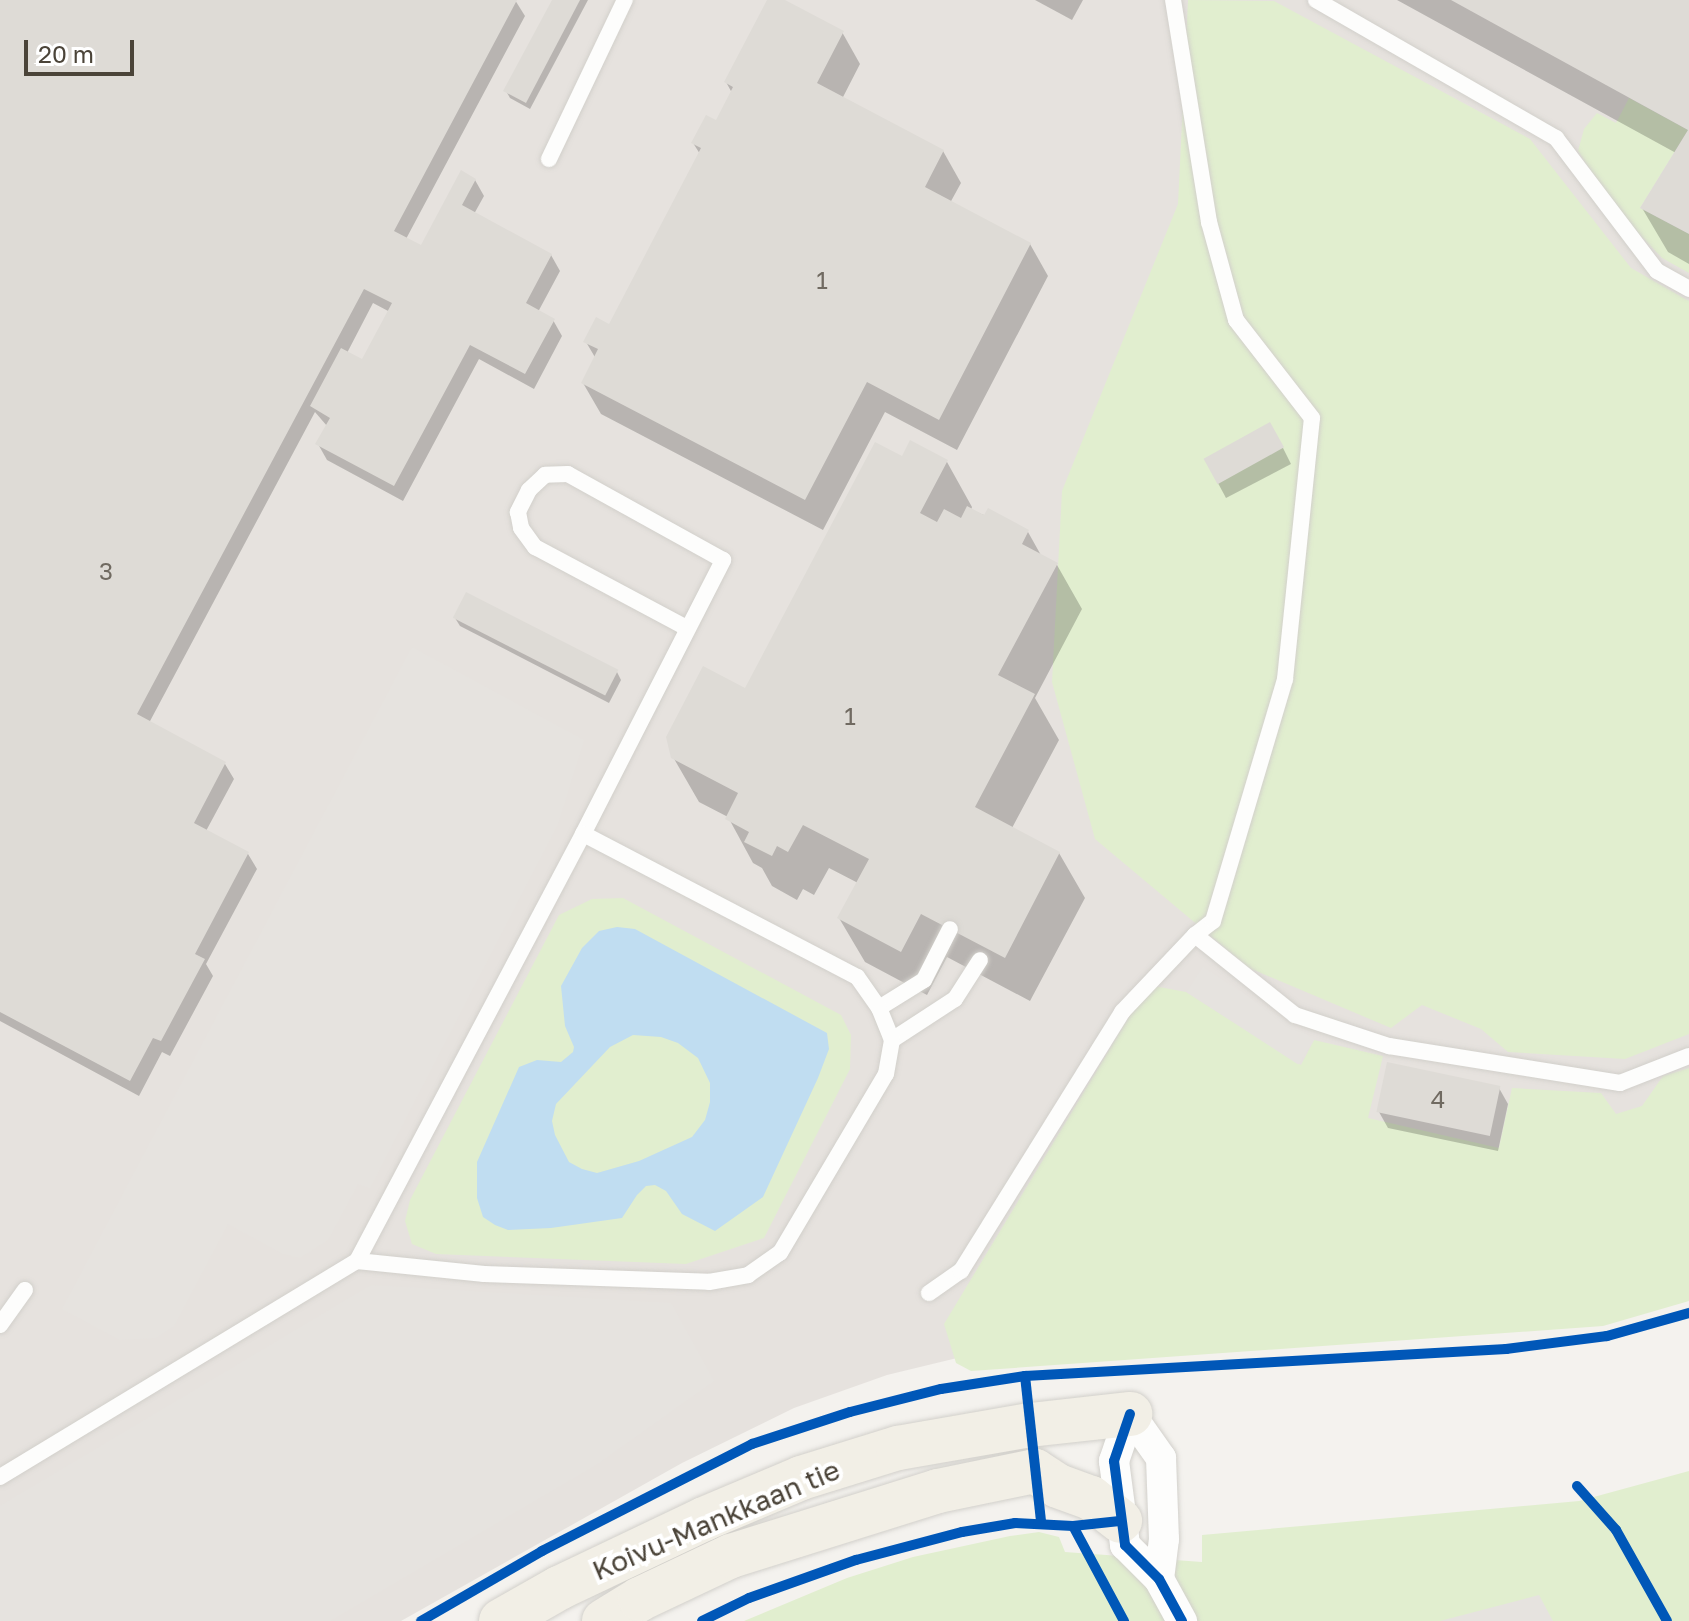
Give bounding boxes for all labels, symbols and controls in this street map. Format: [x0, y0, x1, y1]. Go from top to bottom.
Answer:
scale bar [28, 24, 138, 74]
text: 20 m [38, 39, 94, 68]
house number: 1 [816, 266, 828, 294]
house number: 3 [99, 557, 113, 585]
house number: 1 [844, 702, 856, 730]
house number: 4 [1431, 1085, 1445, 1113]
street label: Koivu-Mankkaan tie [587, 1453, 845, 1587]

